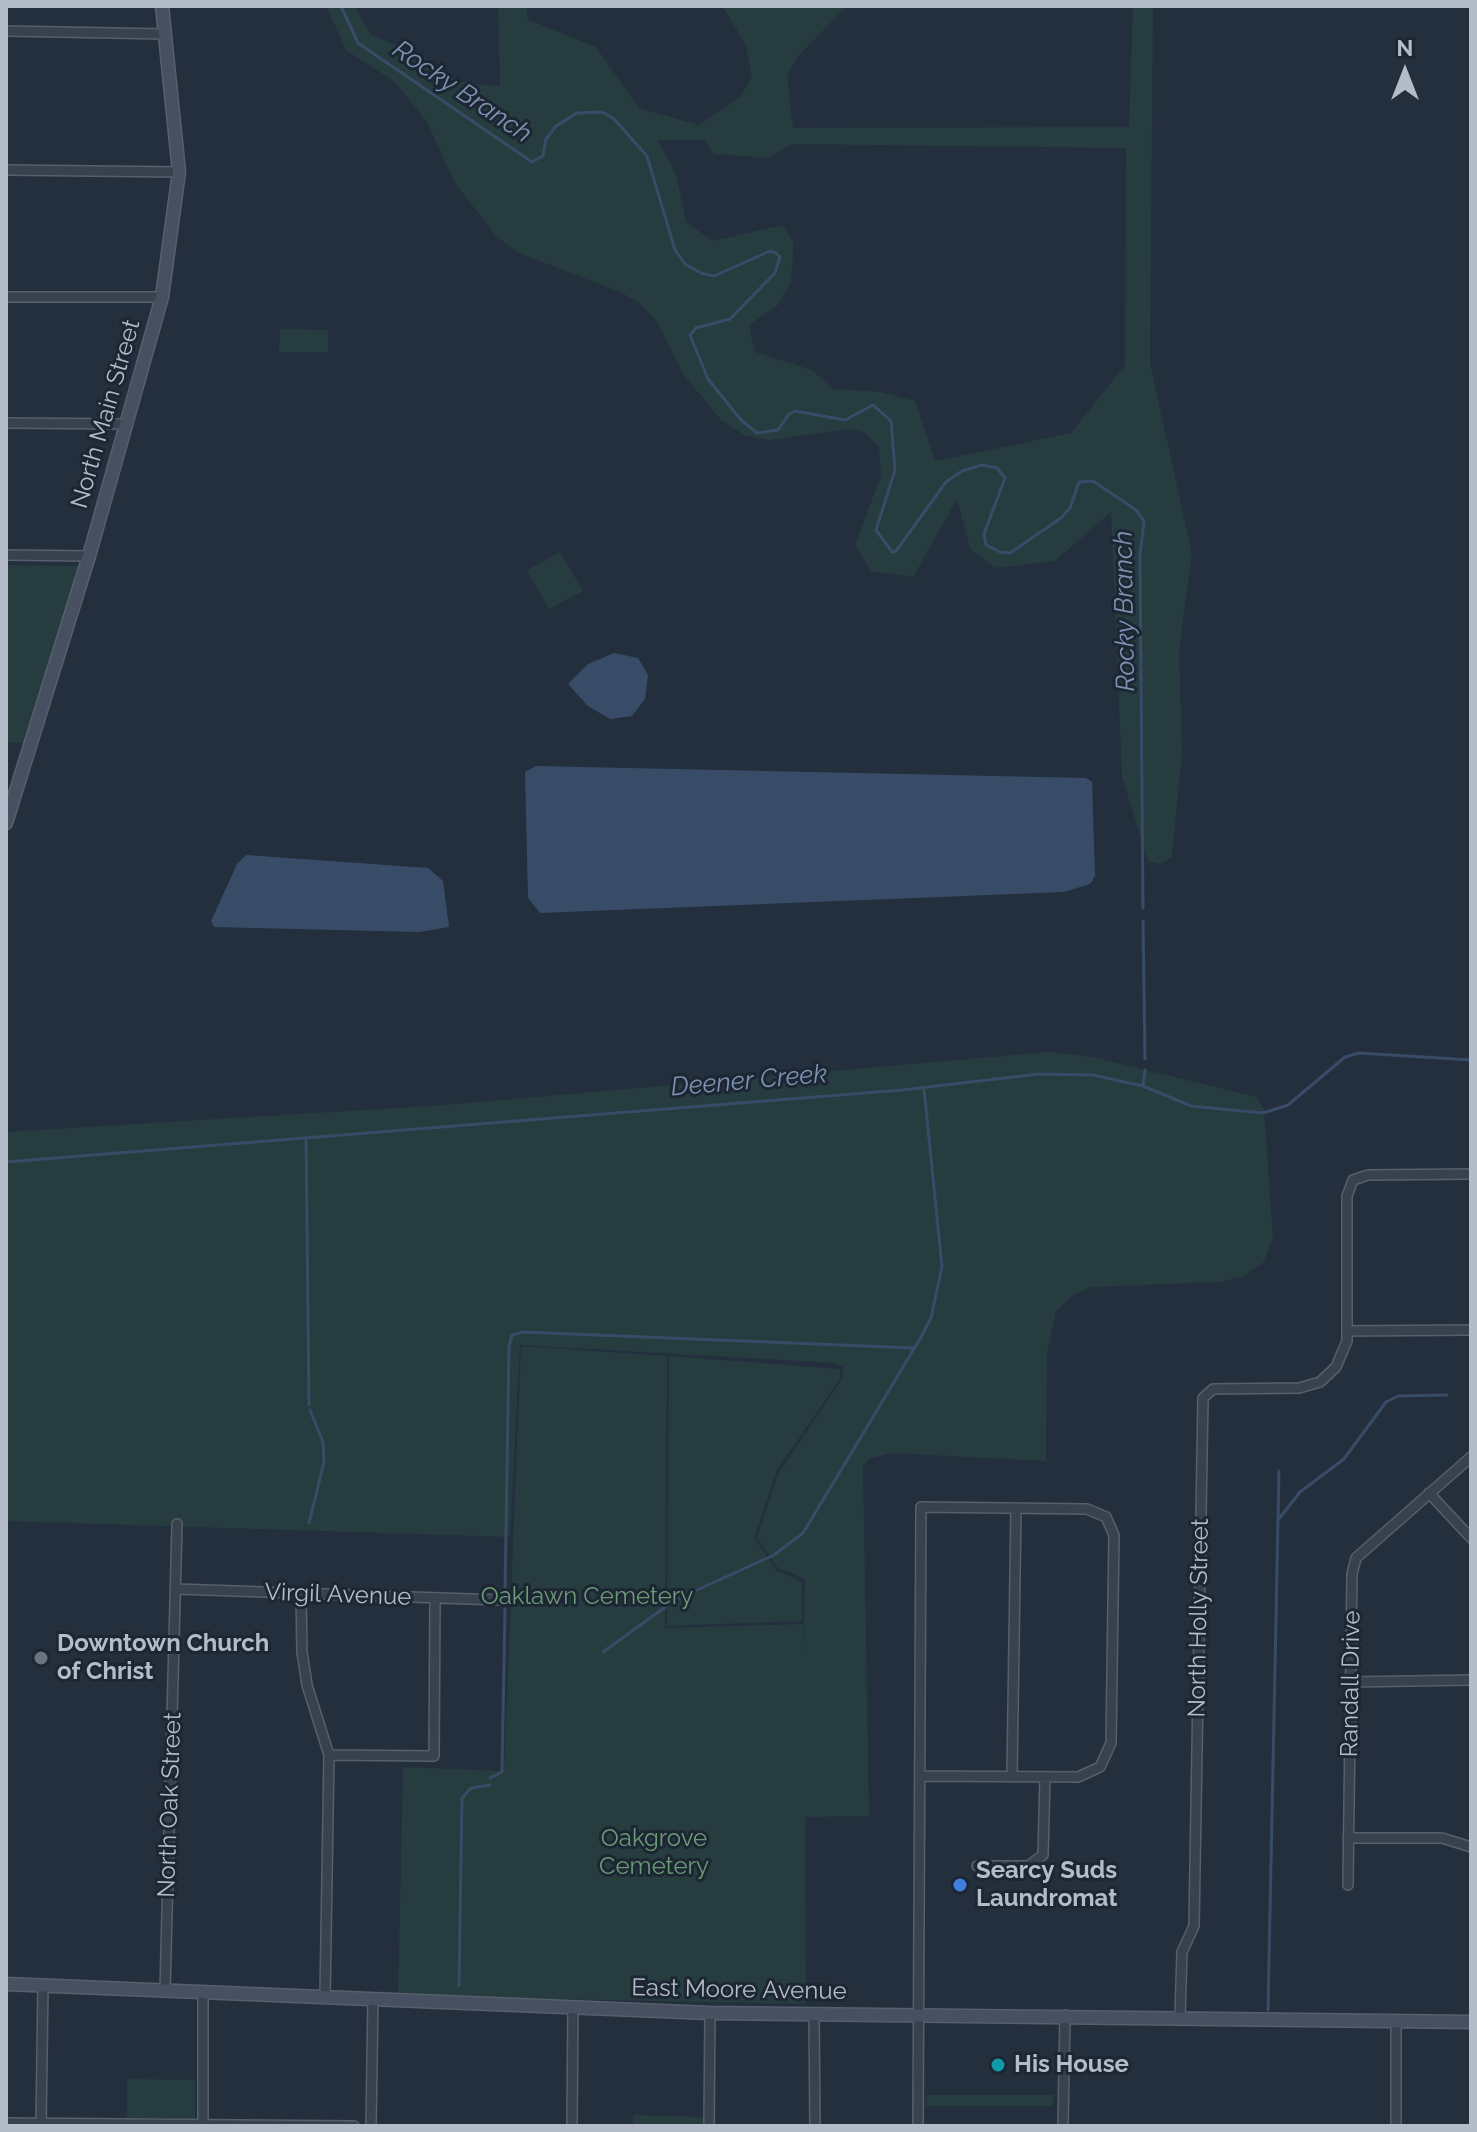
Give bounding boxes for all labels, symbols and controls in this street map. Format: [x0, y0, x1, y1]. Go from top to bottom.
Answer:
north arrow [1365, 32, 1445, 112]
water label: Rocky Branch [387, 34, 537, 150]
text: N [1397, 35, 1413, 61]
street label: North Main Street [65, 316, 147, 512]
water label: Rocky Branch [1108, 530, 1142, 692]
water label: Deener Creek [669, 1059, 829, 1103]
street label: North Holly Street [1183, 1518, 1215, 1718]
street label: Virgil Avenue [264, 1578, 412, 1612]
park label: Oaklawn Cemetery [481, 1583, 693, 1611]
street label: Randall Drive [1335, 1610, 1367, 1758]
place label: Downtown Church of Christ [57, 1630, 269, 1686]
marker: Downtown Church of Christ [32, 1649, 50, 1667]
street label: North Oak Street [152, 1712, 188, 1898]
park label: Oakgrove Cemetery [599, 1825, 709, 1881]
place label: Searcy Suds Laundromat [976, 1857, 1117, 1913]
marker: Searcy Suds Laundromat [951, 1876, 969, 1894]
street label: East Moore Avenue [631, 1974, 847, 2006]
place label: His House [1014, 2051, 1129, 2079]
marker: His House [989, 2056, 1007, 2074]

